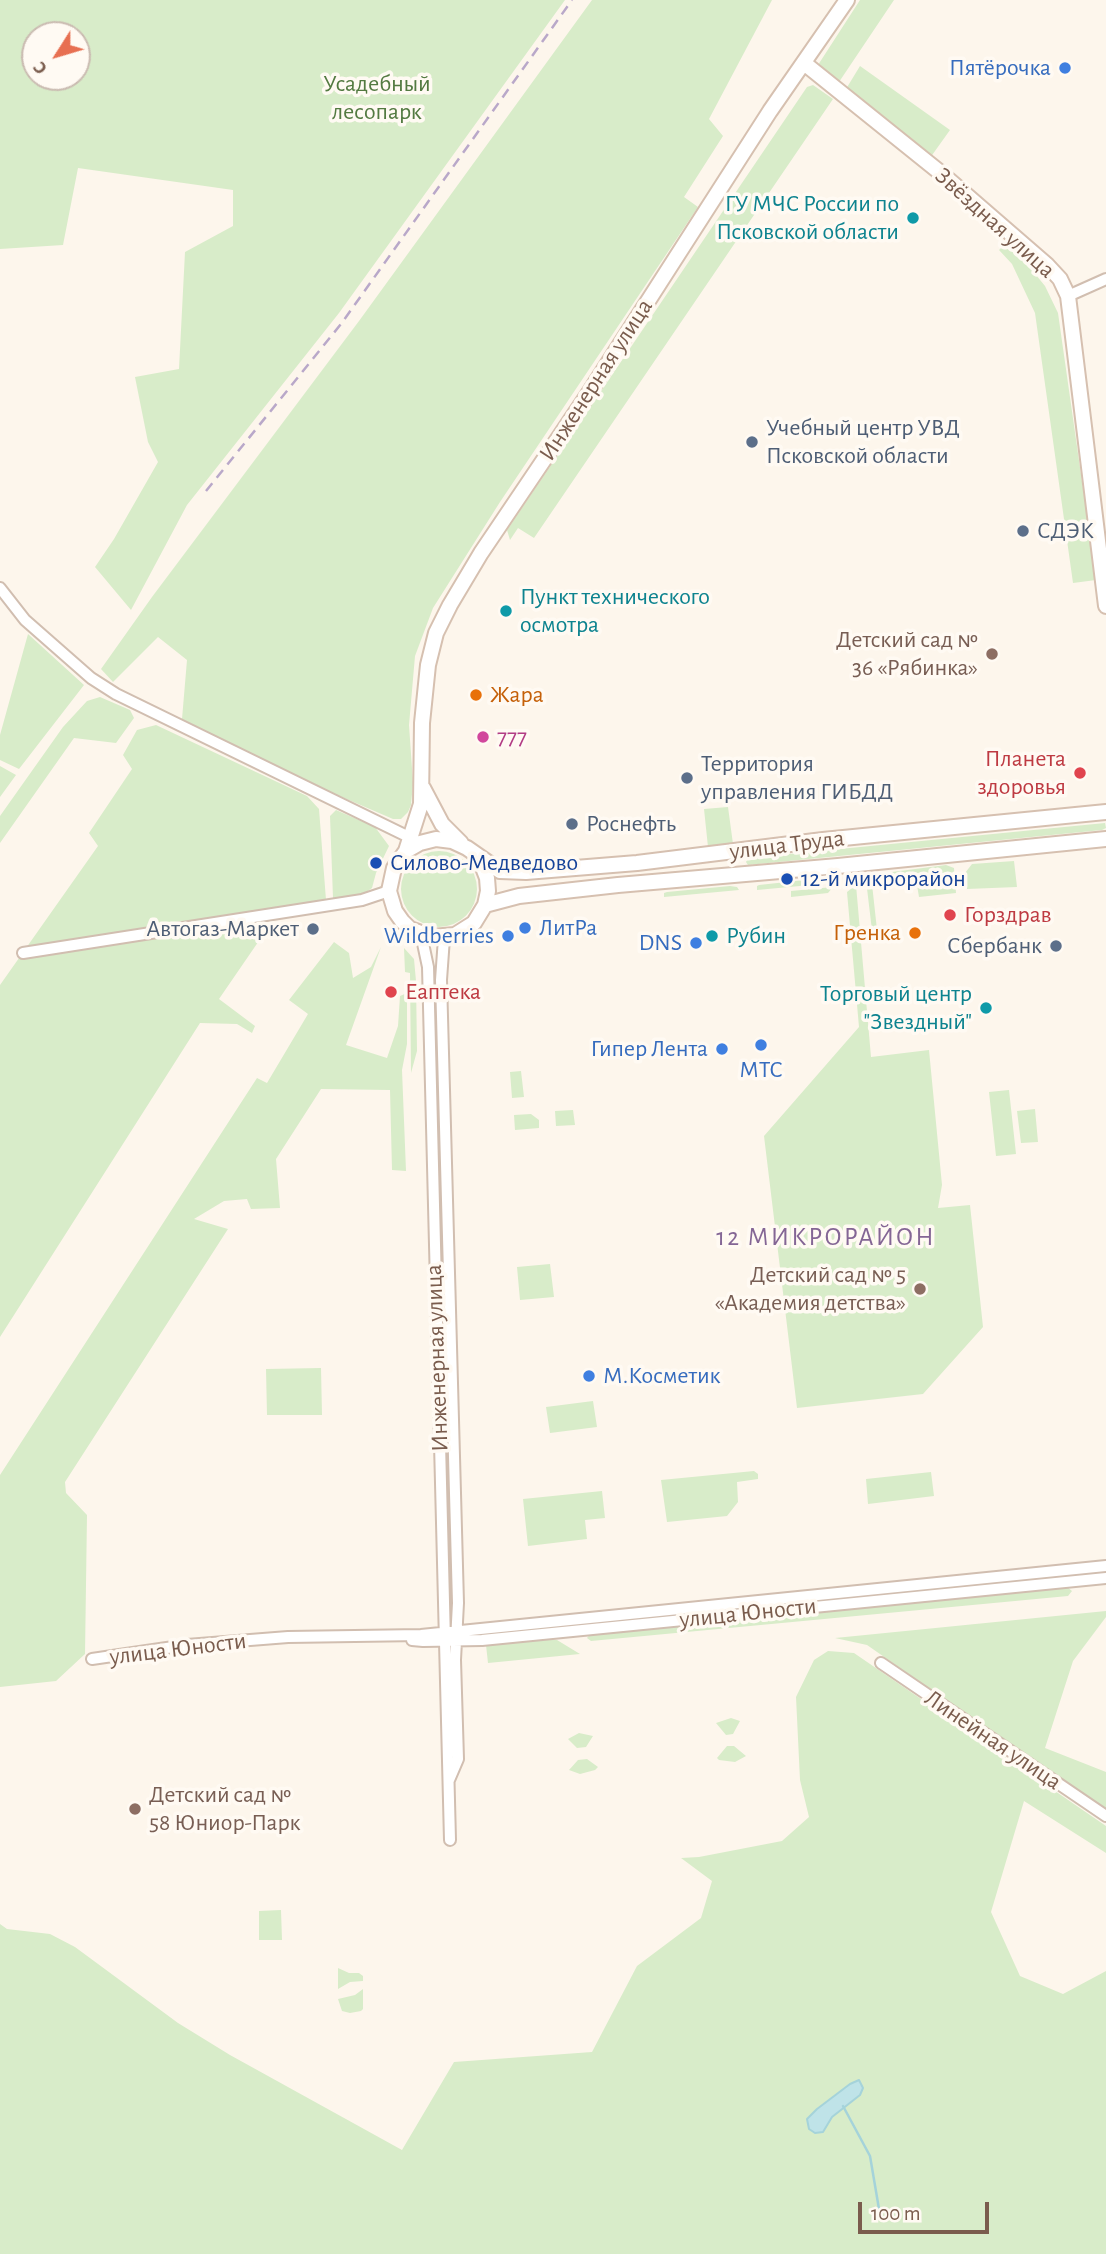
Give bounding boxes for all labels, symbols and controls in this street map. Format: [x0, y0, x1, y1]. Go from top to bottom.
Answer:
north arrow [21, 21, 91, 91]
place label: Пятёрочка [949, 54, 1051, 82]
text: С [30, 58, 51, 78]
marker: Пятёрочка [1057, 60, 1073, 76]
park label: Усадебный лесопарк [323, 70, 431, 126]
street label: Звёздная улица [929, 162, 1061, 284]
place label: ГУ МЧС России по Псковской области [716, 190, 899, 246]
marker: ГУ МЧС России по Псковской области [905, 210, 921, 226]
street label: Инженерная улица [533, 294, 659, 466]
place label: Учебный центр УВД Псковской области [766, 414, 960, 470]
marker: Учебный центр УВД Псковской области [744, 434, 760, 450]
place label: СДЭК [1037, 517, 1094, 545]
marker: СДЭК [1015, 523, 1031, 539]
place label: Пункт технического осмотра [520, 583, 710, 639]
marker: Пункт технического осмотра [498, 603, 514, 619]
place label: Детский сад № 36 «Рябинка» [836, 626, 978, 682]
marker: Детский сад № 36 «Рябинка» [984, 646, 1000, 662]
place label: Жара [490, 681, 544, 709]
marker: Жара [468, 687, 484, 703]
place label: 777 [497, 723, 527, 751]
marker: 777 [475, 729, 491, 745]
place label: Планета здоровья [977, 745, 1066, 801]
place label: Территория управления ГИБДД [701, 750, 893, 806]
marker: Планета здоровья [1072, 765, 1088, 781]
marker: Территория управления ГИБДД [679, 770, 695, 786]
place label: Роснефть [586, 810, 676, 838]
marker: Роснефть [564, 816, 580, 832]
street label: улица Труда [728, 824, 846, 866]
place label: Силово-Медведово [390, 849, 578, 877]
marker: Силово-Медведово [368, 855, 384, 871]
place label: 12-й микрорайон [801, 865, 966, 893]
marker: 12-й микрорайон [779, 871, 795, 887]
place label: Горздрав [964, 901, 1052, 929]
marker: Горздрав [942, 907, 958, 923]
place label: ЛитРа [539, 914, 597, 942]
place label: Автогаз-Маркет [146, 915, 299, 943]
place label: Гренка [833, 919, 901, 947]
marker: ЛитРа [517, 920, 533, 936]
marker: Автогаз-Маркет [305, 921, 321, 937]
place label: Wildberries [384, 922, 494, 950]
place label: Рубин [726, 922, 786, 950]
marker: Гренка [907, 925, 923, 941]
marker: Wildberries [500, 928, 516, 944]
marker: Рубин [704, 928, 720, 944]
place label: DNS [639, 929, 682, 957]
place label: Сбербанк [947, 932, 1042, 960]
marker: DNS [688, 935, 704, 951]
marker: Сбербанк [1048, 938, 1064, 954]
place label: Еаптека [405, 978, 481, 1006]
place label: Торговый центр "Звездный" [820, 980, 972, 1036]
marker: Еаптека [383, 984, 399, 1000]
marker: Торговый центр "Звездный" [978, 1000, 994, 1016]
place label: Гипер Лента [591, 1035, 708, 1063]
marker: МТС [753, 1037, 769, 1053]
marker: Гипер Лента [714, 1041, 730, 1057]
place label: МТС [739, 1056, 783, 1084]
district label: 12 МИКРОРАЙОН [718, 1221, 934, 1253]
place label: Детский сад № 5 «Академия детства» [714, 1261, 906, 1317]
street label: Инженерная улица [419, 1264, 455, 1452]
marker: Детский сад № 5 «Академия детства» [912, 1281, 928, 1297]
place label: М.Косметик [603, 1362, 721, 1390]
marker: М.Косметик [581, 1368, 597, 1384]
street label: улица Юности [678, 1591, 818, 1635]
street label: улица Юности [108, 1626, 248, 1672]
street label: Линейная улица [919, 1684, 1067, 1796]
place label: Детский сад № 58 Юниор-Парк [149, 1781, 301, 1837]
marker: Детский сад № 58 Юниор-Парк [127, 1801, 143, 1817]
scale bar [861, 2188, 992, 2232]
text: 100 m [871, 2203, 921, 2224]

